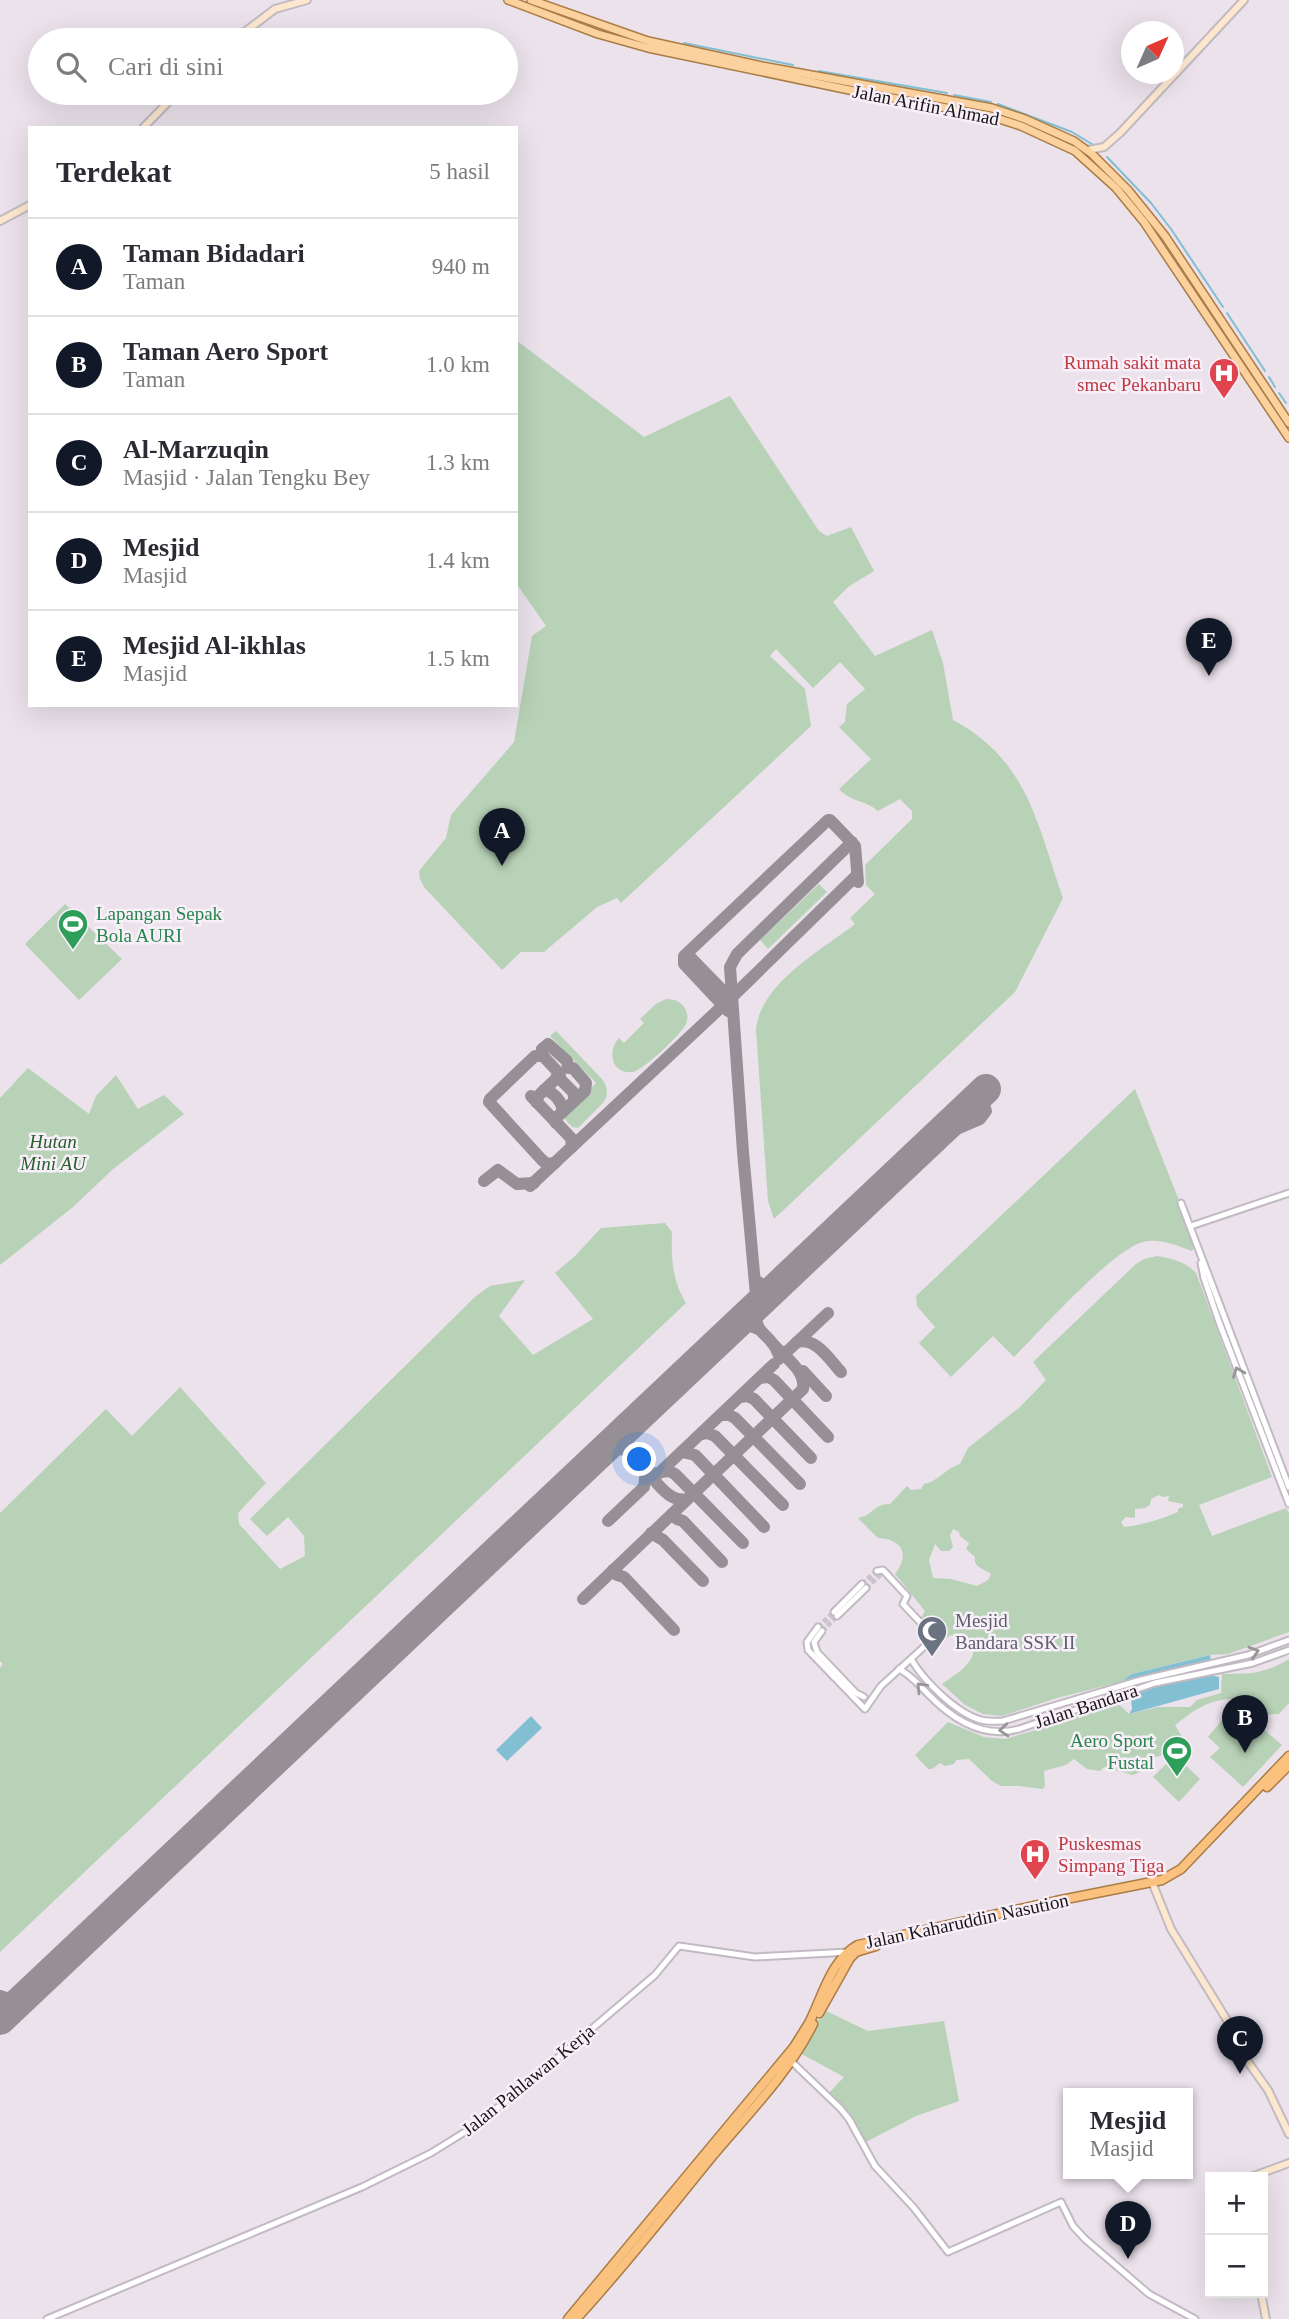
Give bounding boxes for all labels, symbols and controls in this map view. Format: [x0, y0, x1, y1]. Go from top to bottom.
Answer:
north arrow [1121, 21, 1184, 84]
search box [28, 28, 518, 105]
icon: search [52, 48, 90, 86]
text: Cari di sini [108, 52, 224, 81]
street label: Jalan Arifin Ahmad [851, 80, 1002, 130]
text: Terdekat [56, 155, 172, 188]
text: 5 hasil [429, 159, 490, 184]
text: Taman Bidadari [123, 239, 305, 268]
text: A [71, 254, 87, 279]
text: 940 m [432, 254, 490, 279]
text: Taman [123, 269, 185, 294]
text: Taman Aero Sport [123, 337, 328, 366]
text: B [71, 352, 87, 377]
text: 1.0 km [426, 352, 490, 377]
place label: Rumah sakit mata smec Pekanbaru [1064, 352, 1202, 395]
hospital icon: Rumah sakit mata smec Pekanbaru [1207, 356, 1241, 400]
text: Taman [123, 367, 185, 392]
text: Al-Marzuqin [123, 435, 269, 464]
text: C [71, 450, 87, 475]
text: 1.3 km [426, 450, 490, 475]
text: Masjid · Jalan Tengku Bey [123, 465, 370, 490]
text: Mesjid [123, 533, 200, 562]
text: D [71, 548, 87, 573]
text: 1.4 km [426, 548, 490, 573]
text: Masjid [123, 563, 187, 588]
pin: E [1186, 618, 1232, 676]
text: Mesjid Al-ikhlas [123, 631, 306, 660]
text: E [71, 646, 87, 671]
text: 1.5 km [426, 646, 490, 671]
text: Masjid [123, 661, 187, 686]
pin: A [479, 808, 525, 866]
place label: Lapangan Sepak Bola AURI [96, 903, 223, 946]
sports icon: Lapangan Sepak Bola AURI [56, 907, 90, 951]
park label: Hutan Mini AU [19, 1131, 87, 1174]
one-way arrow [1232, 1367, 1246, 1379]
your location [622, 1442, 656, 1476]
place label: Mesjid Bandara SSK II [955, 1610, 1075, 1653]
mosque icon: Mesjid Bandara SSK II [915, 1614, 949, 1658]
one-way arrow [1247, 1646, 1259, 1661]
street label: Jalan Bandara [1032, 1679, 1141, 1733]
one-way arrow [916, 1682, 929, 1695]
pin: B [1222, 1695, 1268, 1753]
one-way arrow [999, 1723, 1010, 1738]
place label: Aero Sport Fustal [1070, 1730, 1155, 1773]
sports icon: Aero Sport Fustal [1160, 1734, 1194, 1778]
place label: Puskesmas Simpang Tiga [1058, 1833, 1165, 1876]
hospital icon: Puskesmas Simpang Tiga [1018, 1837, 1052, 1881]
street label: Jalan Kaharuddin Nasution [864, 1889, 1071, 1953]
pin: C [1217, 2016, 1263, 2074]
street label: Jalan Pahlawan Kerja [457, 2020, 599, 2140]
popup [1063, 2088, 1193, 2179]
text: Mesjid [1090, 2106, 1166, 2135]
text: Masjid [1090, 2136, 1154, 2161]
map controls [1205, 2172, 1268, 2298]
button: + [1205, 2172, 1268, 2235]
pin: D [1105, 2201, 1151, 2259]
button: − [1205, 2235, 1268, 2298]

